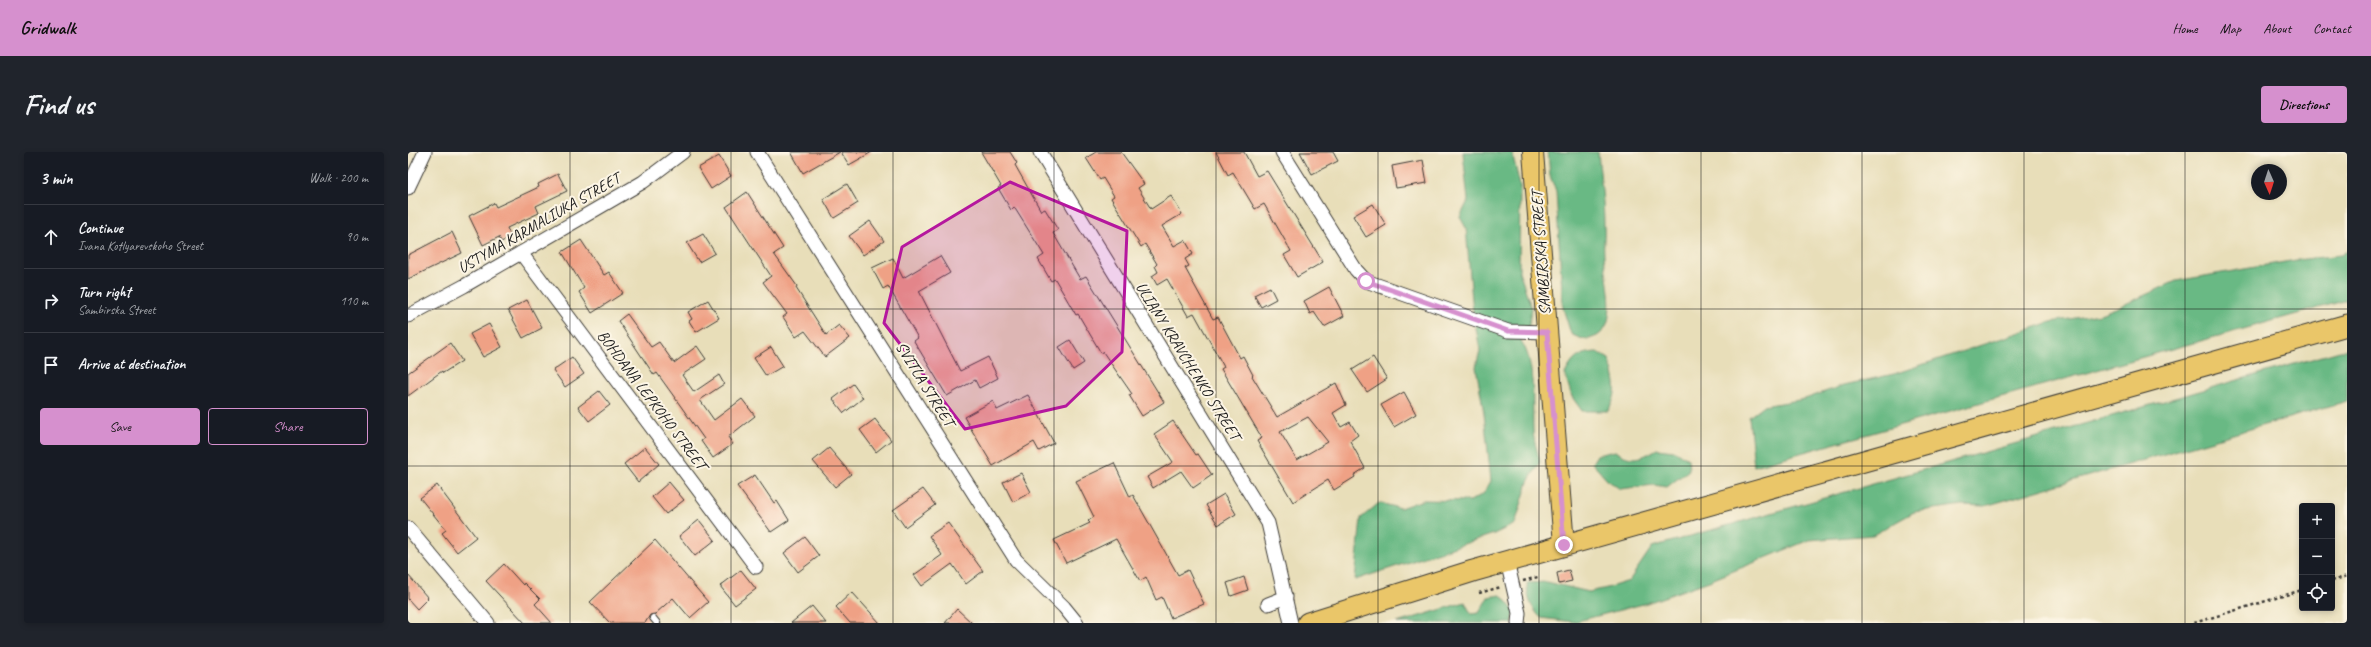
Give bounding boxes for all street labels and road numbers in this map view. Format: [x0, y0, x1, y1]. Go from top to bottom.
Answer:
street label: USTYMA KARMALIUKA STREET [454, 166, 627, 278]
street label: SAMBIRSKA STREET [1526, 186, 1555, 316]
street label: ULIANY KRAVCHENKO STREET [1131, 278, 1247, 447]
street label: BOHDANA LEPKOHO STREET [593, 326, 714, 478]
street label: SVITLA STREET [891, 338, 961, 433]

